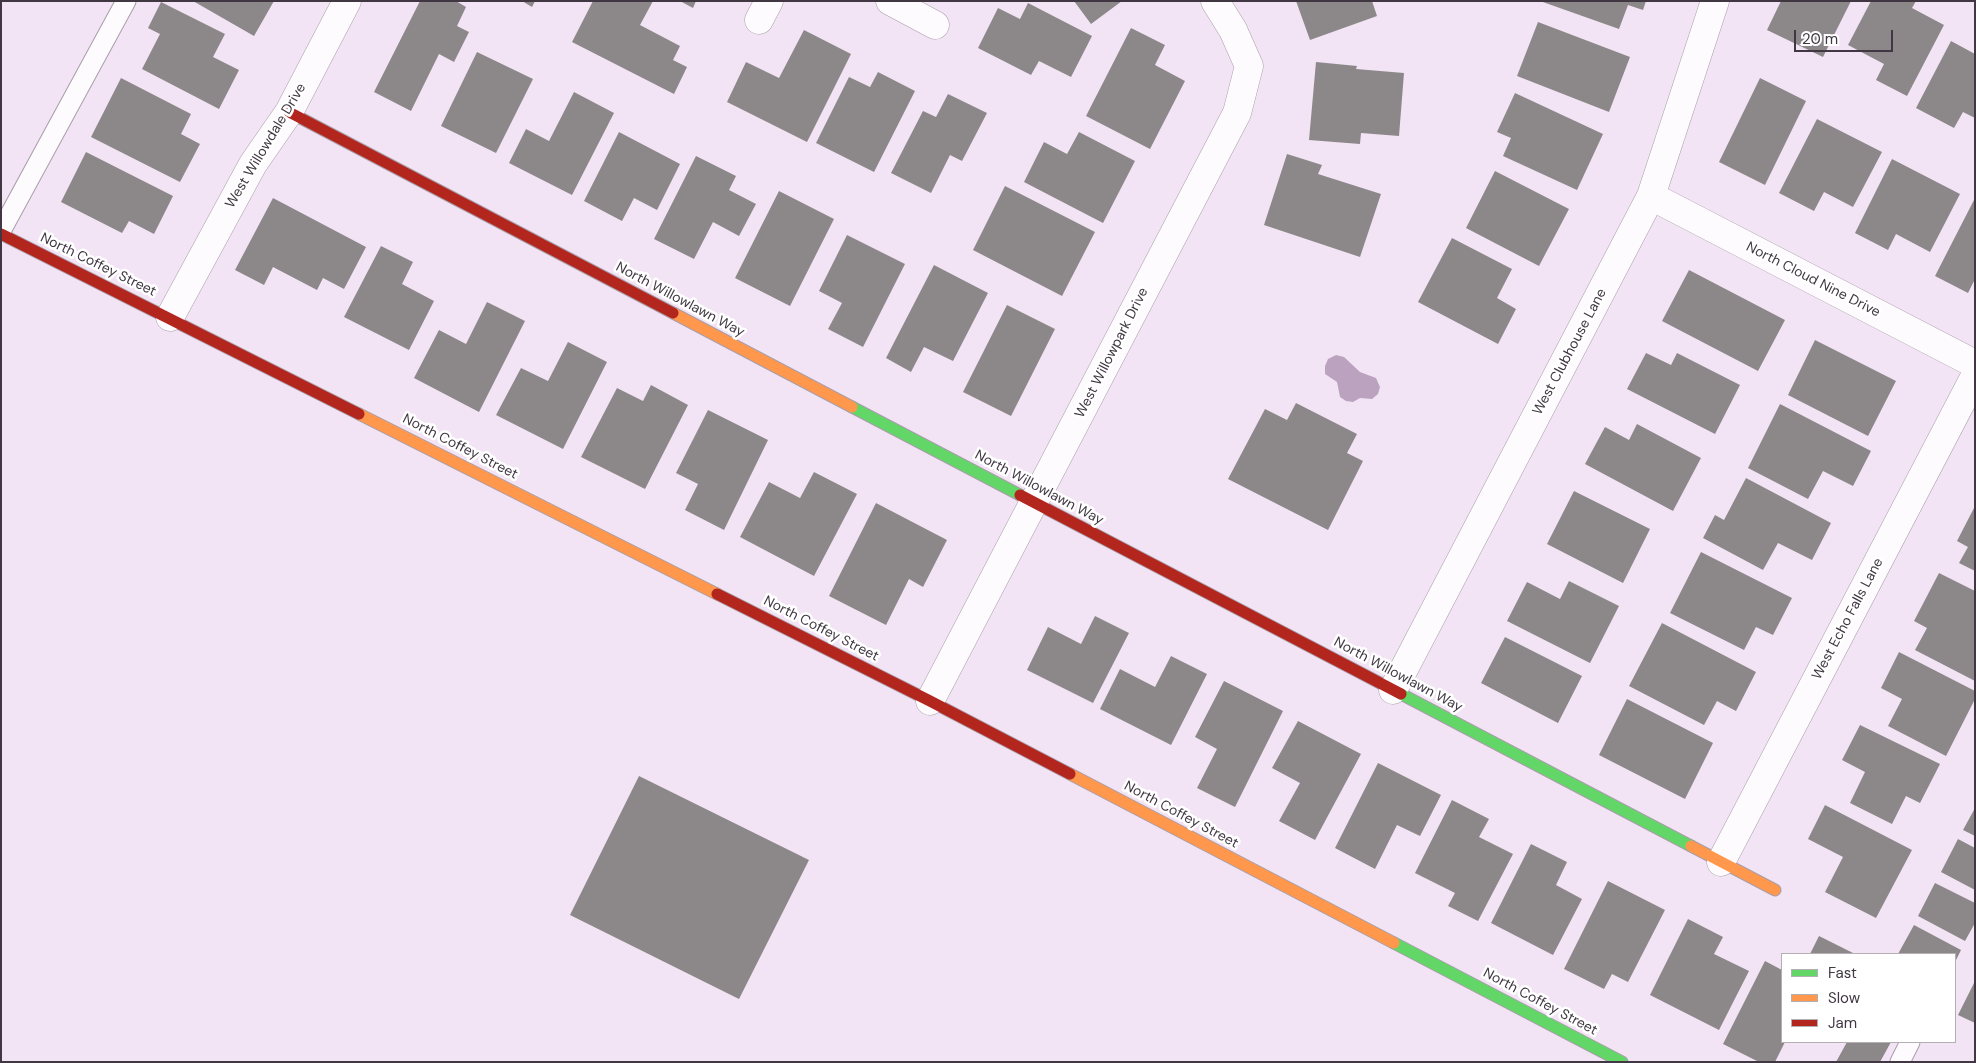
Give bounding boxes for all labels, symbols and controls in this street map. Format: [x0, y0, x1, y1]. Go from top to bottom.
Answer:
scale bar [1796, 20, 1895, 52]
text: 20 m [1802, 29, 1838, 49]
street label: West Willowdale Drive [222, 81, 310, 211]
street label: North Coffey Street [37, 230, 159, 300]
street label: North Cloud Nine Drive [1743, 239, 1883, 321]
street label: North Willowlawn Way [613, 259, 747, 341]
street label: West Willowpark Drive [1072, 285, 1152, 421]
street label: West Clubhouse Lane [1530, 286, 1610, 418]
street label: North Coffey Street [400, 411, 520, 483]
street label: North Willowlawn Way [972, 447, 1106, 529]
street label: West Echo Falls Lane [1809, 555, 1887, 683]
street label: North Coffey Street [761, 593, 881, 665]
street label: North Willowlawn Way [1331, 634, 1465, 716]
street label: North Coffey Street [1121, 778, 1241, 852]
legend [1781, 953, 1956, 1043]
text: Fast [1828, 963, 1857, 983]
street label: North Coffey Street [1480, 965, 1600, 1039]
text: Slow [1828, 988, 1860, 1008]
text: Jam [1828, 1013, 1857, 1033]

